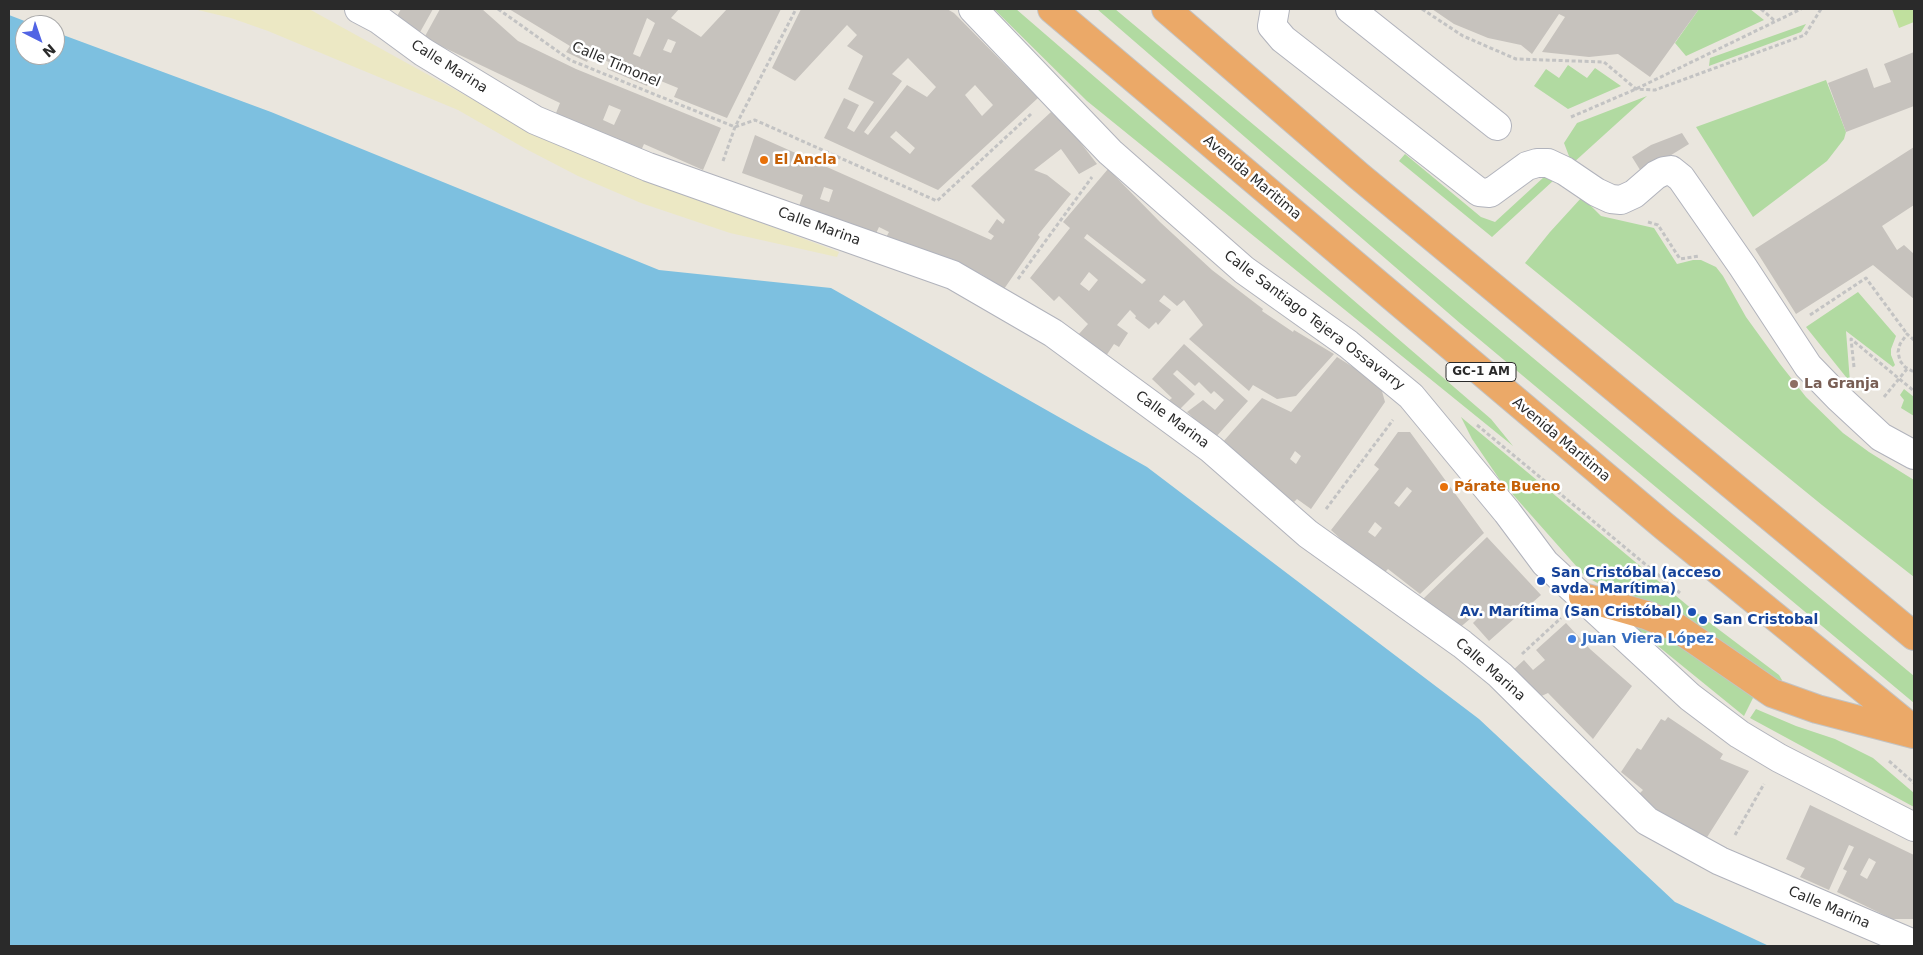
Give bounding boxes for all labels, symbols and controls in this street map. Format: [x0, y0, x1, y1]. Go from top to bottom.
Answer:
north arrow [15, 15, 65, 65]
street label: Calle Marina [408, 37, 490, 97]
street label: Calle Timonel [569, 39, 663, 91]
text: N [40, 41, 59, 60]
street label: Avenida Maritima [1200, 132, 1304, 224]
place label: El Ancla [774, 152, 837, 168]
marker: El Ancla [758, 154, 770, 166]
street label: Calle Marina [775, 204, 863, 250]
street label: Calle Santiago Tejera Ossavarry [1220, 247, 1408, 395]
road number: GC-1 AM [1446, 362, 1516, 382]
place label: La Granja [1804, 376, 1879, 392]
marker: La Granja [1788, 378, 1800, 390]
street label: Calle Marina [1132, 388, 1212, 452]
street label: Avenida Maritima [1509, 394, 1613, 486]
place label: Párate Bueno [1454, 479, 1560, 495]
marker: Párate Bueno [1438, 481, 1450, 493]
place label: San Cristóbal (acceso avda. Marítima) [1551, 565, 1721, 598]
marker: San Cristóbal (acceso avda. Marítima) [1535, 575, 1547, 587]
place label: Av. Marítima (San Cristóbal) [1460, 604, 1682, 620]
marker: Av. Marítima (San Cristóbal) [1686, 606, 1698, 618]
place label: San Cristobal [1713, 612, 1818, 628]
marker: San Cristobal [1697, 614, 1709, 626]
place label: Juan Viera López [1582, 631, 1714, 647]
marker: Juan Viera López [1566, 633, 1578, 645]
street label: Calle Marina [1452, 635, 1528, 705]
street label: Calle Marina [1786, 883, 1872, 933]

